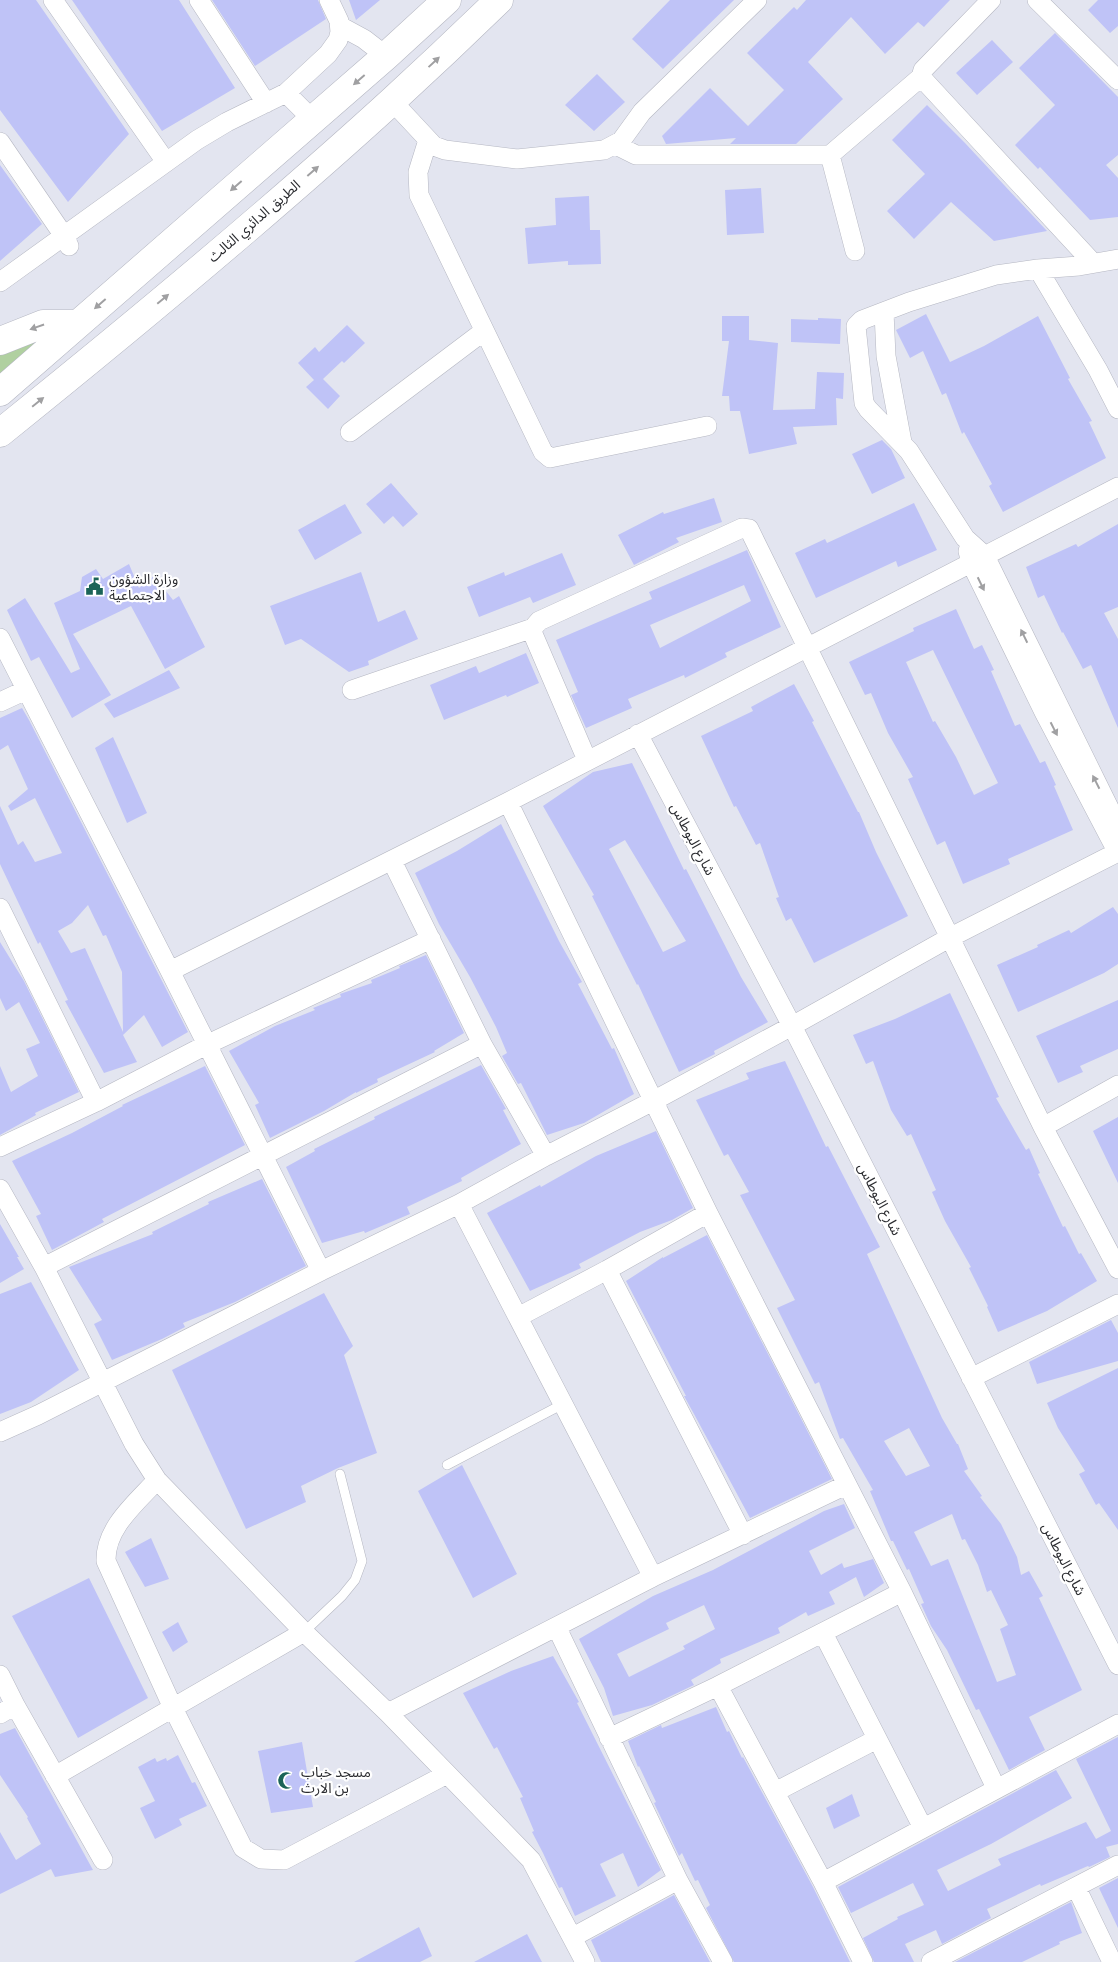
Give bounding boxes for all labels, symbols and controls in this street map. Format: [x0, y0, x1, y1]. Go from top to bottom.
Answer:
one-way arrow [427, 56, 439, 68]
one-way arrow [353, 74, 366, 85]
one-way arrow [306, 165, 319, 176]
street label: الطريق الدائري الثالث [205, 177, 305, 268]
one-way arrow [231, 180, 243, 192]
one-way arrow [156, 294, 169, 305]
one-way arrow [95, 298, 107, 310]
one-way arrow [29, 323, 44, 331]
one-way arrow [31, 397, 44, 408]
place label: وزارة الشؤون الاجتماعية [109, 571, 178, 603]
public building icon: وزارة الشؤون الاجتماعية [85, 577, 105, 597]
one-way arrow [977, 577, 985, 591]
one-way arrow [1020, 629, 1028, 644]
one-way arrow [1050, 722, 1058, 737]
one-way arrow [1092, 775, 1100, 789]
street label: شارع البوطاس [665, 800, 719, 879]
street label: شارع البوطاس [852, 1160, 905, 1239]
street label: شارع البوطاس [1036, 1520, 1089, 1599]
place label: مسجد خباب بن الارث [301, 1764, 371, 1797]
mosque icon: مسجد خباب بن الارث [277, 1770, 297, 1790]

